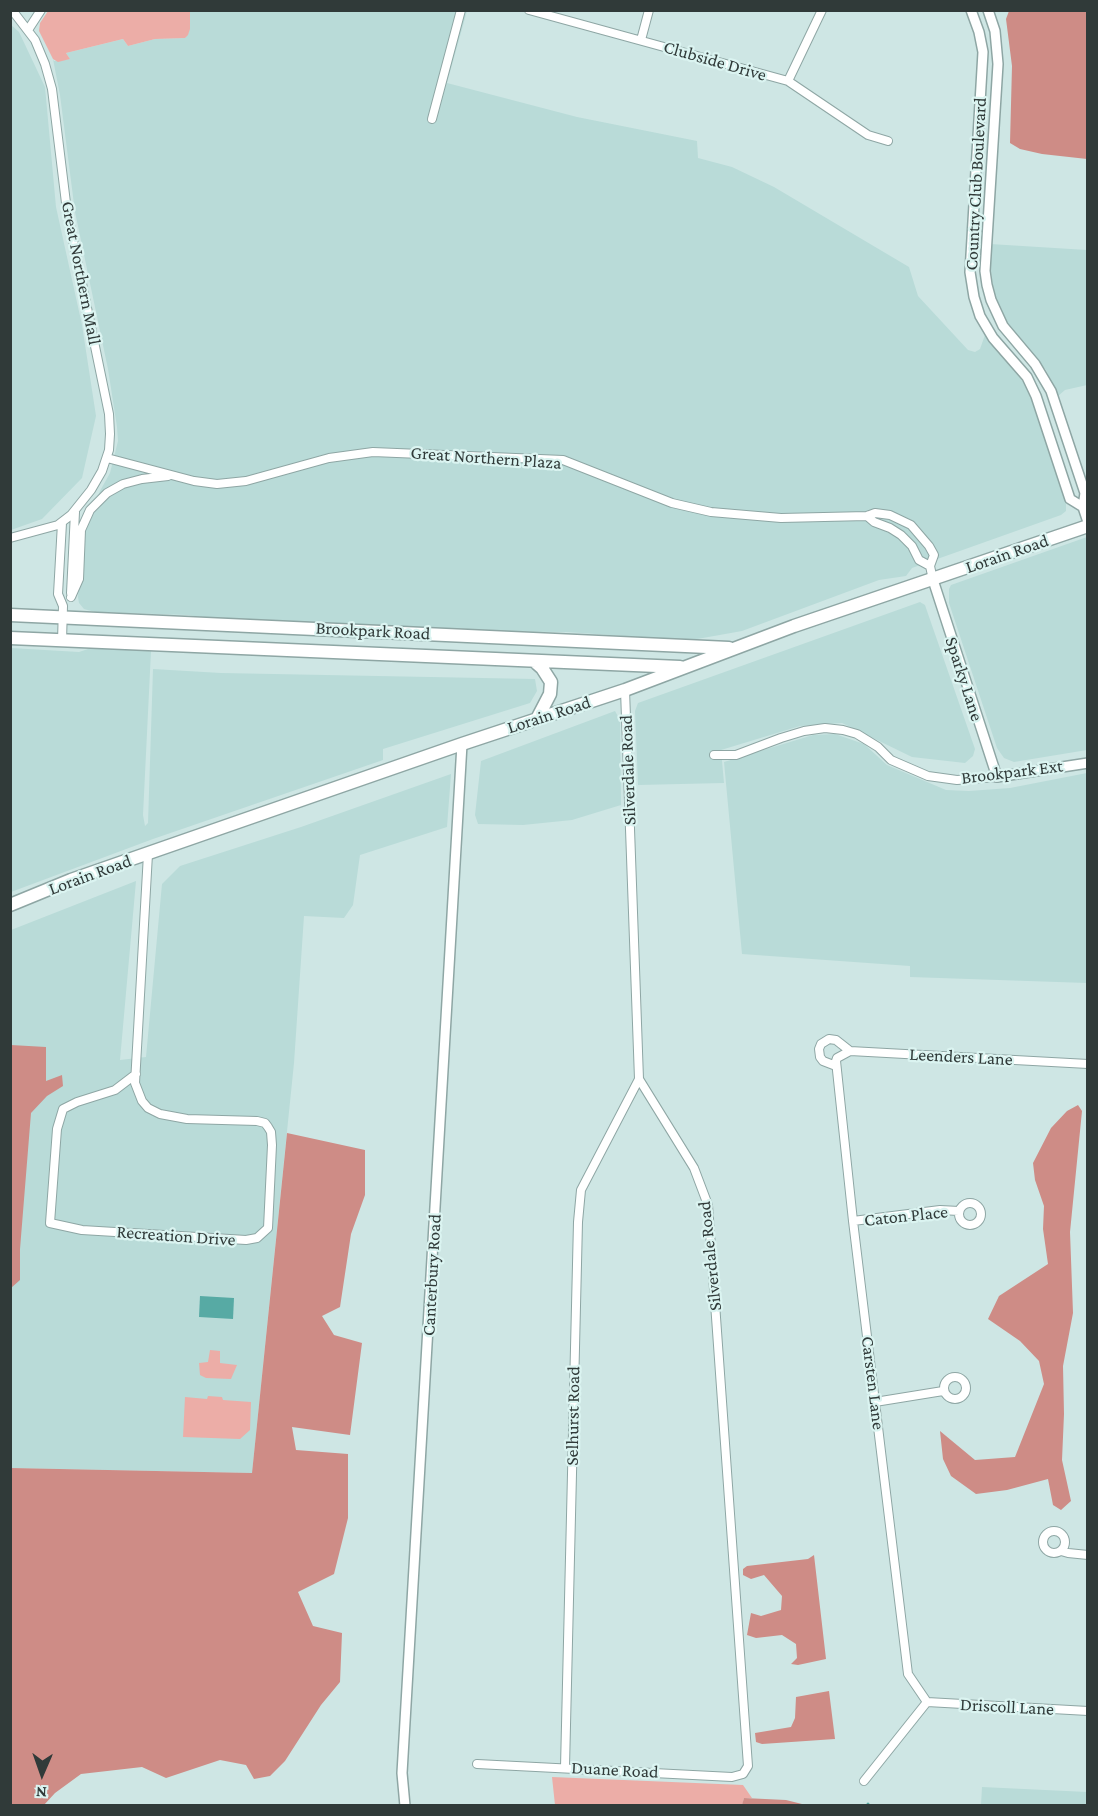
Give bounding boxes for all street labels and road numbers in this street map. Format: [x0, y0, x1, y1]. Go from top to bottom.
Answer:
street label: Clubside Drive [661, 36, 769, 86]
street label: Country Club Boulevard [961, 97, 991, 271]
street label: Great Northern Mall [56, 199, 106, 347]
street label: Great Northern Plaza [410, 442, 562, 474]
street label: Lorain Road [963, 530, 1051, 578]
street label: Brookpark Road [315, 617, 431, 645]
street label: Sparky Lane [940, 634, 988, 724]
street label: Lorain Road [505, 691, 593, 739]
street label: Silverdale Road [615, 715, 641, 825]
street label: Brookpark Ext [960, 755, 1064, 789]
street label: Lorain Road [46, 850, 134, 900]
street label: Leenders Lane [909, 1044, 1013, 1070]
street label: Silverdale Road [693, 1200, 727, 1312]
street label: Caton Place [863, 1201, 949, 1231]
street label: Canterbury Road [418, 1214, 446, 1336]
street label: Recreation Drive [116, 1221, 236, 1251]
street label: Carsten Lane [857, 1335, 889, 1431]
street label: Selhurst Road [561, 1366, 585, 1466]
street label: Driscoll Lane [959, 1694, 1055, 1720]
street label: Duane Road [571, 1757, 659, 1783]

